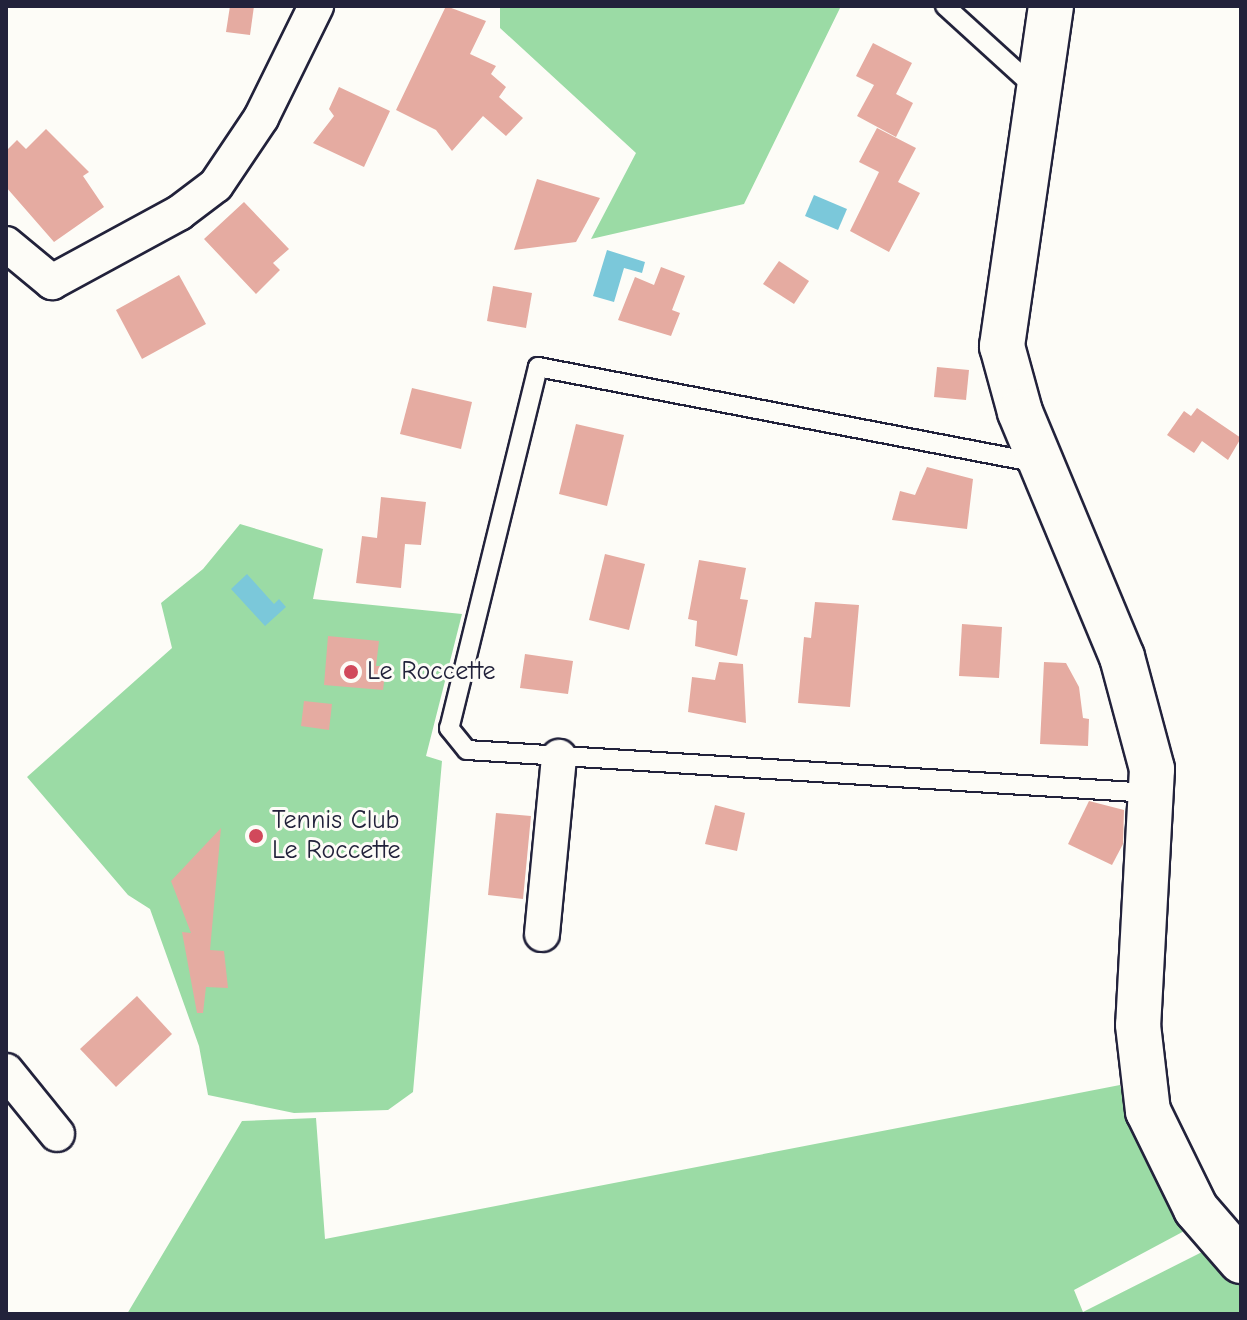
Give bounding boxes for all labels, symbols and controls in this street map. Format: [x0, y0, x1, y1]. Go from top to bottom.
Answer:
place label: Le Roccette [367, 656, 495, 688]
marker: Le Roccette [342, 663, 360, 681]
place label: Tennis Club Le Roccette [272, 805, 400, 866]
marker: Tennis Club Le Roccette [247, 827, 265, 845]

